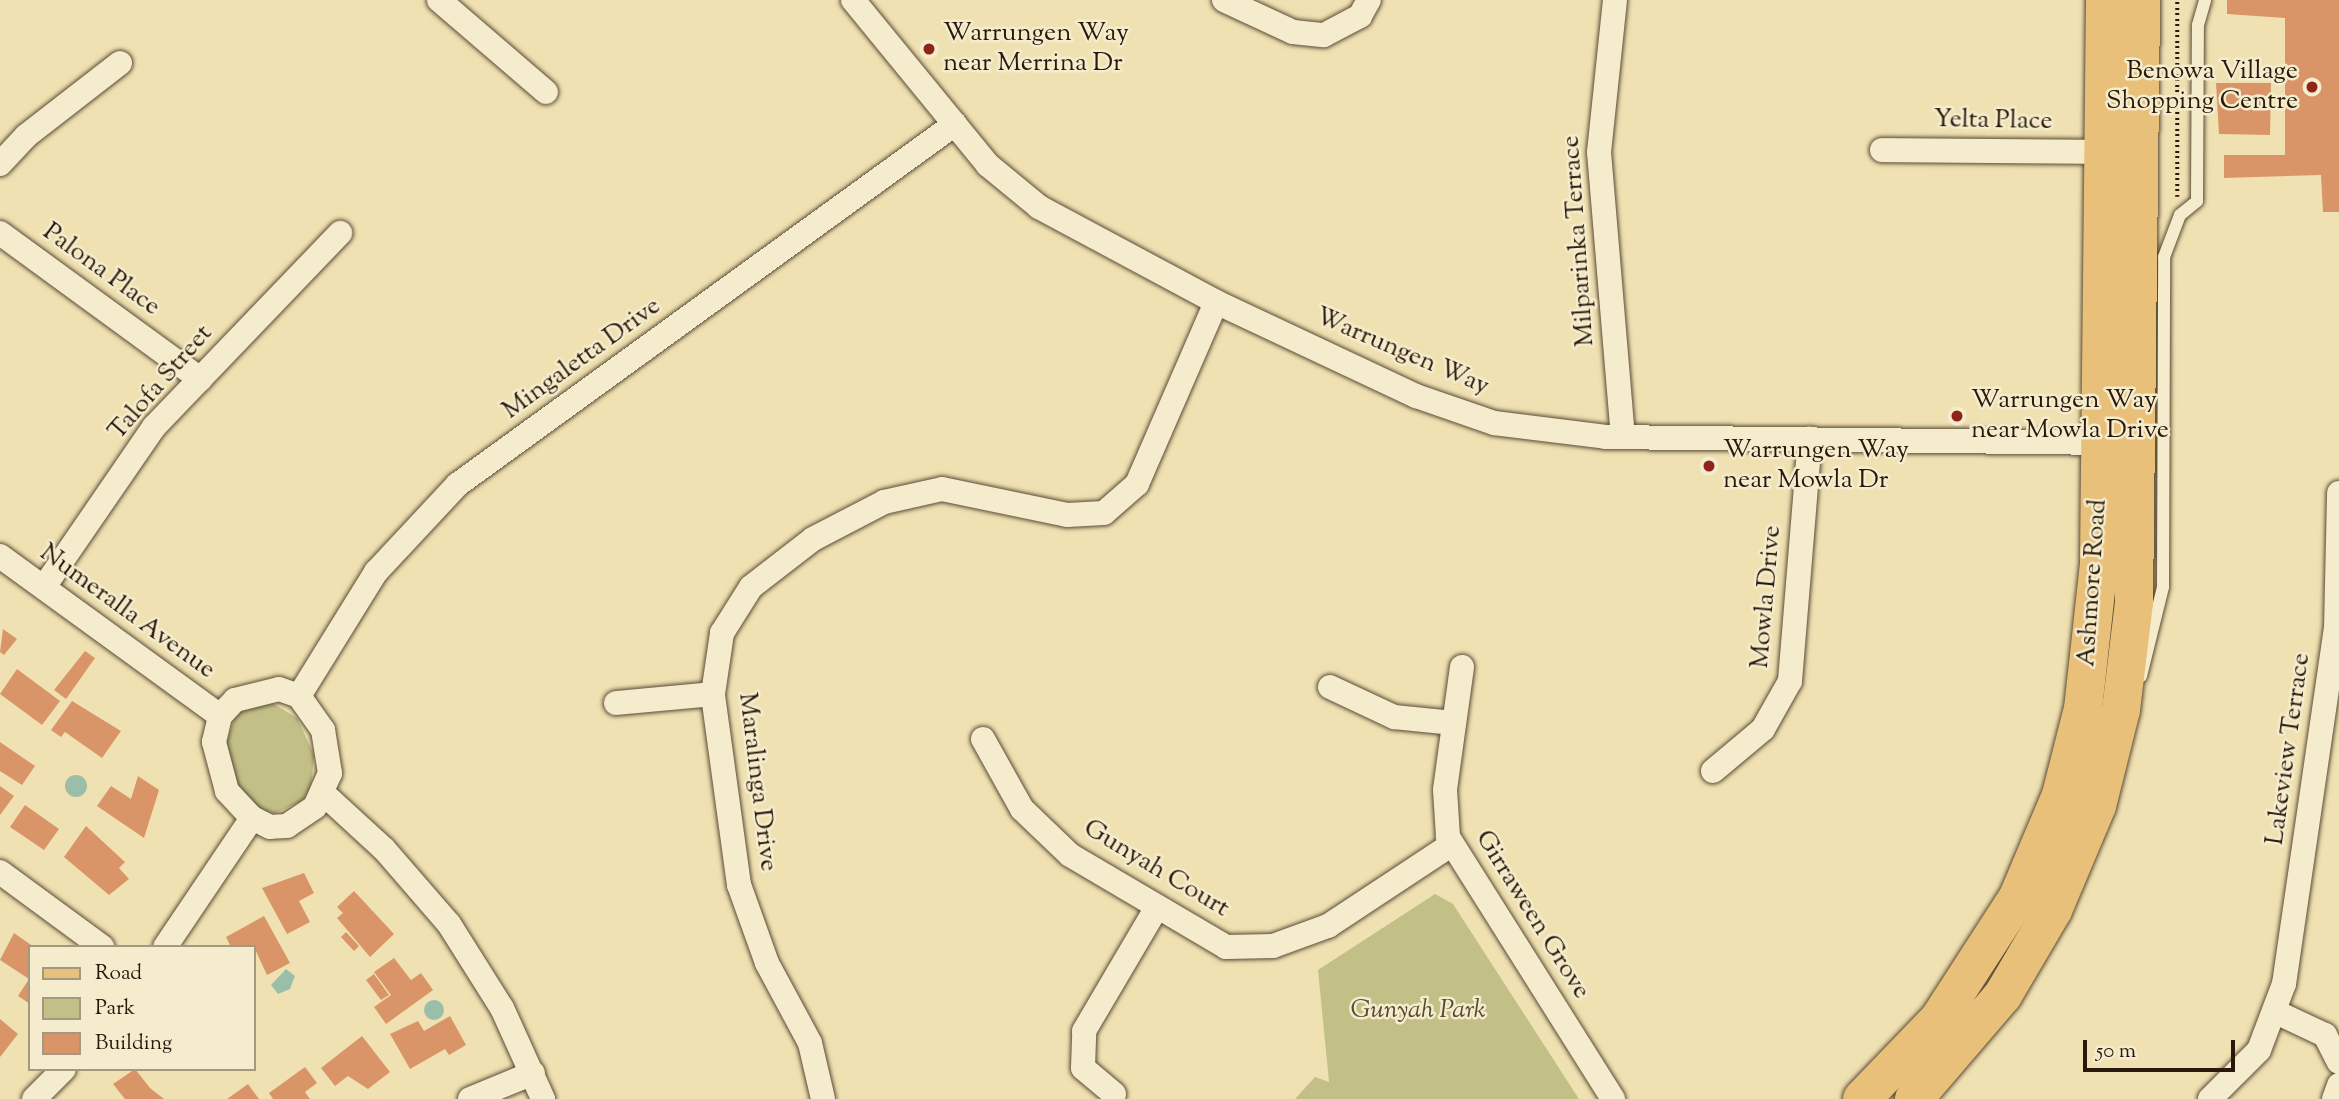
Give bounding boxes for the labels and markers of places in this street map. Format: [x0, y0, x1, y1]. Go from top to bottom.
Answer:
place label: Warrungen Way near Merrina Dr [943, 18, 1129, 80]
marker: Warrungen Way near Merrina Dr [921, 41, 937, 57]
place label: Benowa Village Shopping Centre [2106, 56, 2298, 118]
marker: Benowa Village Shopping Centre [2304, 79, 2320, 95]
place label: Warrungen Way near Mowla Drive [1971, 385, 2169, 446]
marker: Warrungen Way near Mowla Drive [1949, 408, 1965, 424]
place label: Warrungen Way near Mowla Dr [1723, 435, 1909, 496]
marker: Warrungen Way near Mowla Dr [1701, 458, 1717, 474]

